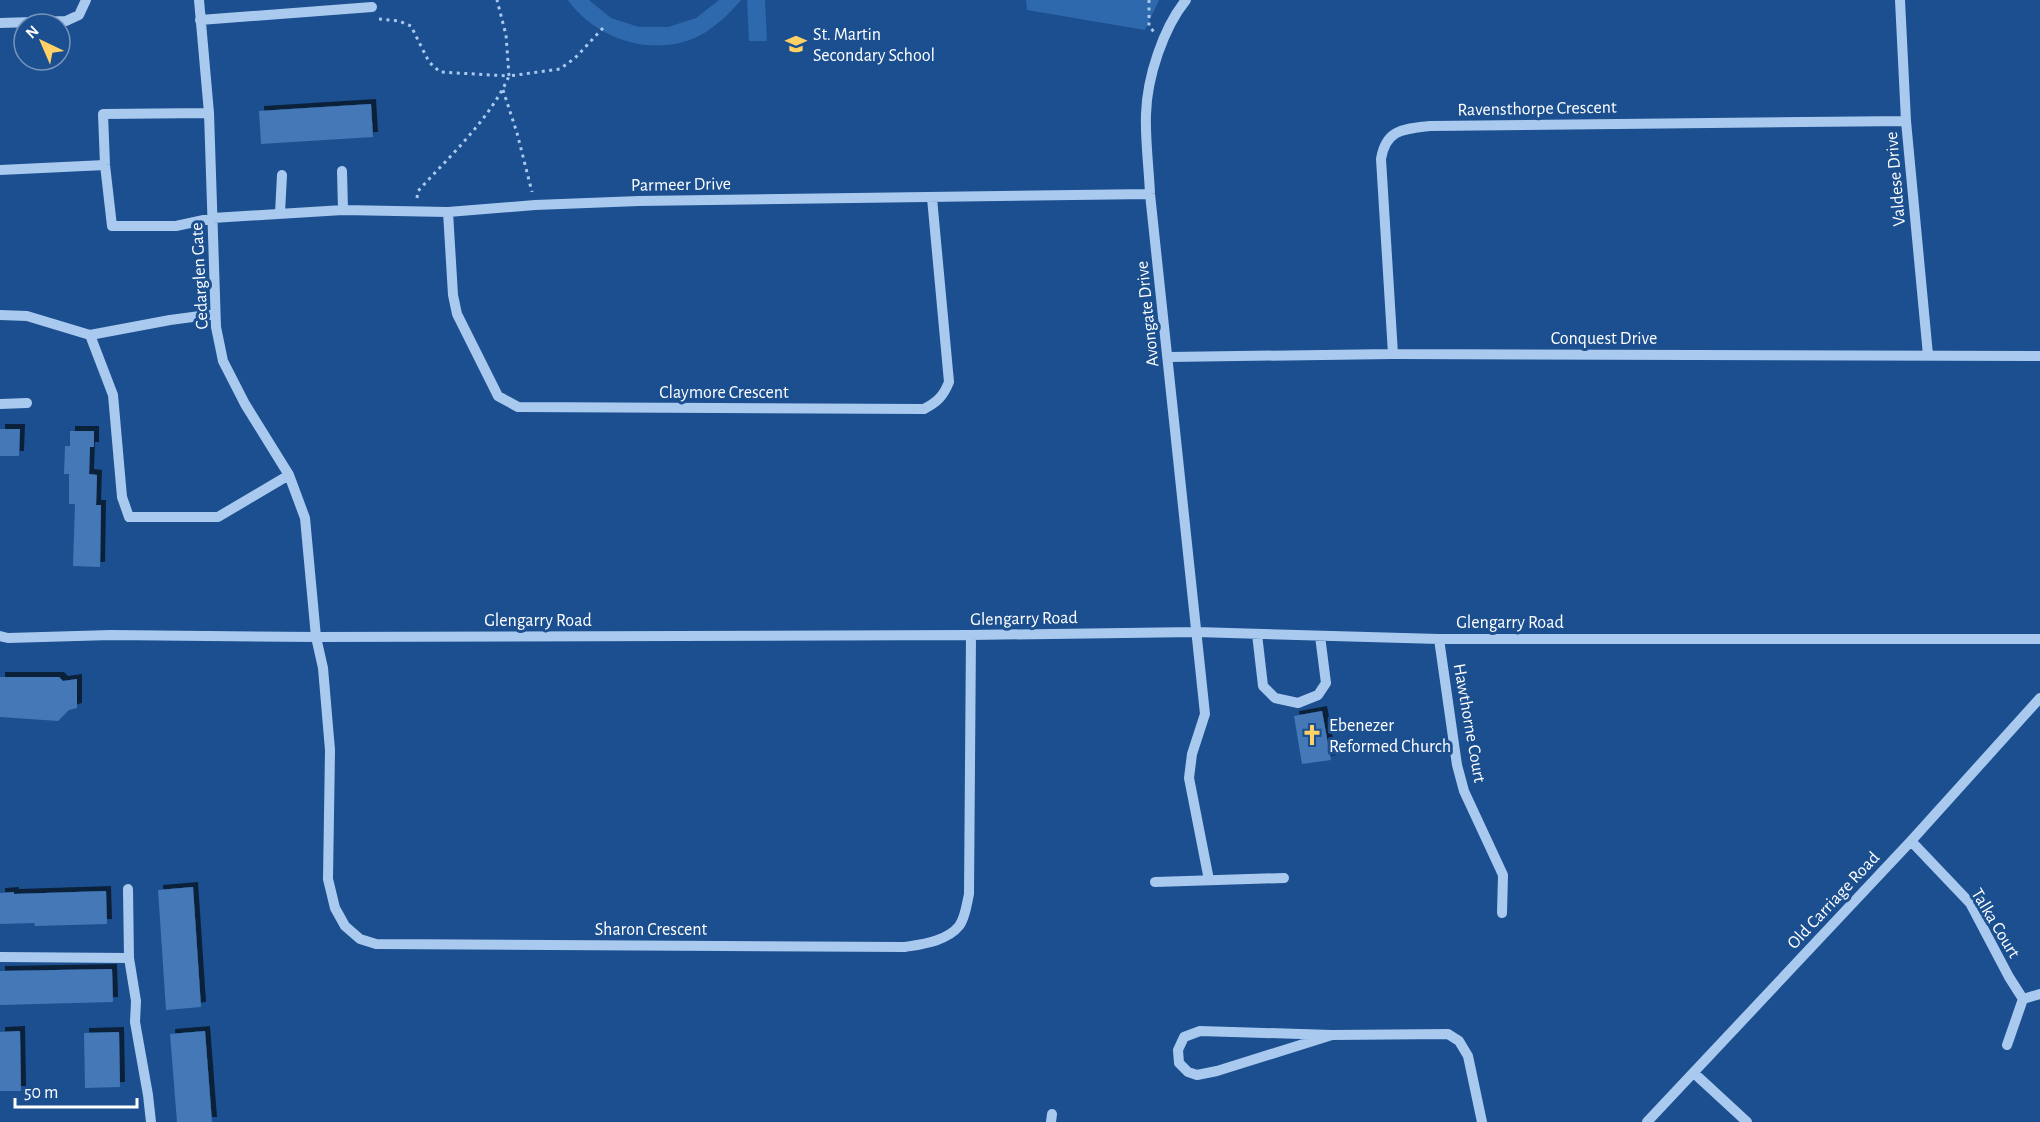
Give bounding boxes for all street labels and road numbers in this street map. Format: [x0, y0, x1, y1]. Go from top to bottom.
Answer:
street label: Ravensthorpe Crescent [1457, 99, 1617, 119]
street label: Valdese Drive [1883, 131, 1909, 227]
street label: Parmeer Drive [631, 175, 731, 195]
street label: Cedarglen Gate [188, 222, 212, 330]
street label: Avongate Drive [1133, 260, 1163, 368]
street label: Conquest Drive [1551, 330, 1657, 348]
street label: Claymore Crescent [659, 384, 789, 402]
street label: Glengarry Road [970, 609, 1078, 629]
street label: Glengarry Road [484, 612, 592, 630]
street label: Glengarry Road [1456, 614, 1564, 632]
street label: Hawthorne Court [1450, 662, 1488, 784]
street label: Old Carriage Road [1784, 849, 1883, 953]
street label: Talka Court [1967, 885, 2023, 962]
street label: Sharon Crescent [595, 921, 708, 939]

